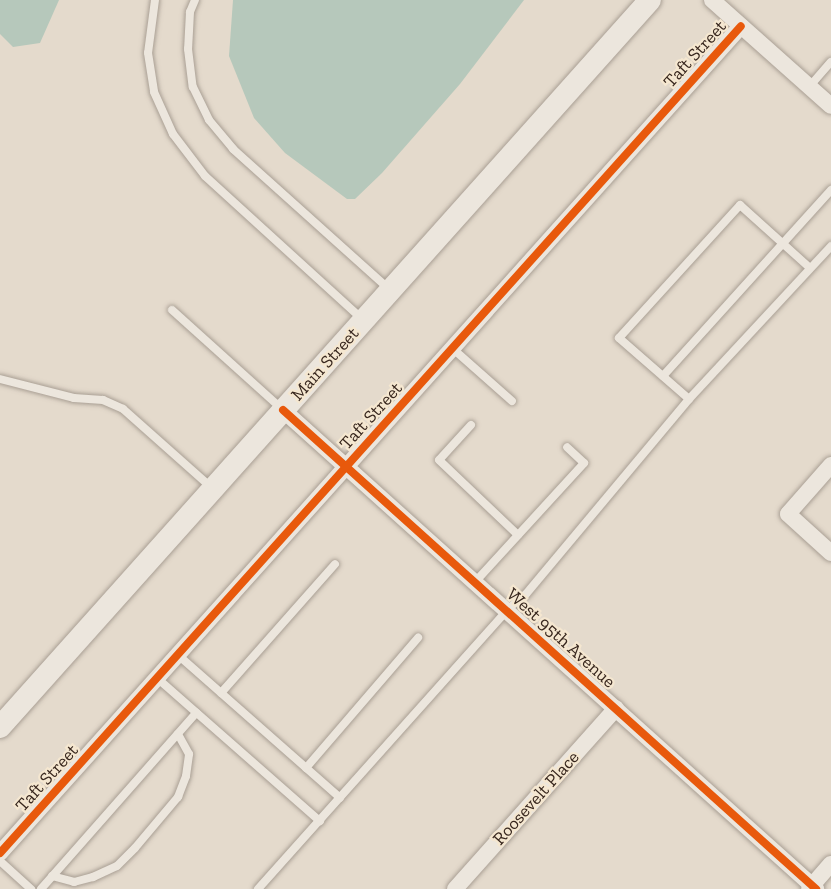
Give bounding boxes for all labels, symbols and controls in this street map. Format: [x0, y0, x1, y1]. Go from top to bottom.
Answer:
street label: Taft Street [659, 16, 731, 92]
street label: Main Street [286, 323, 364, 405]
street label: Taft Street [335, 378, 407, 454]
street label: West 95th Avenue [502, 583, 620, 693]
street label: Taft Street [11, 740, 83, 816]
street label: Roosevelt Place [488, 747, 584, 849]

